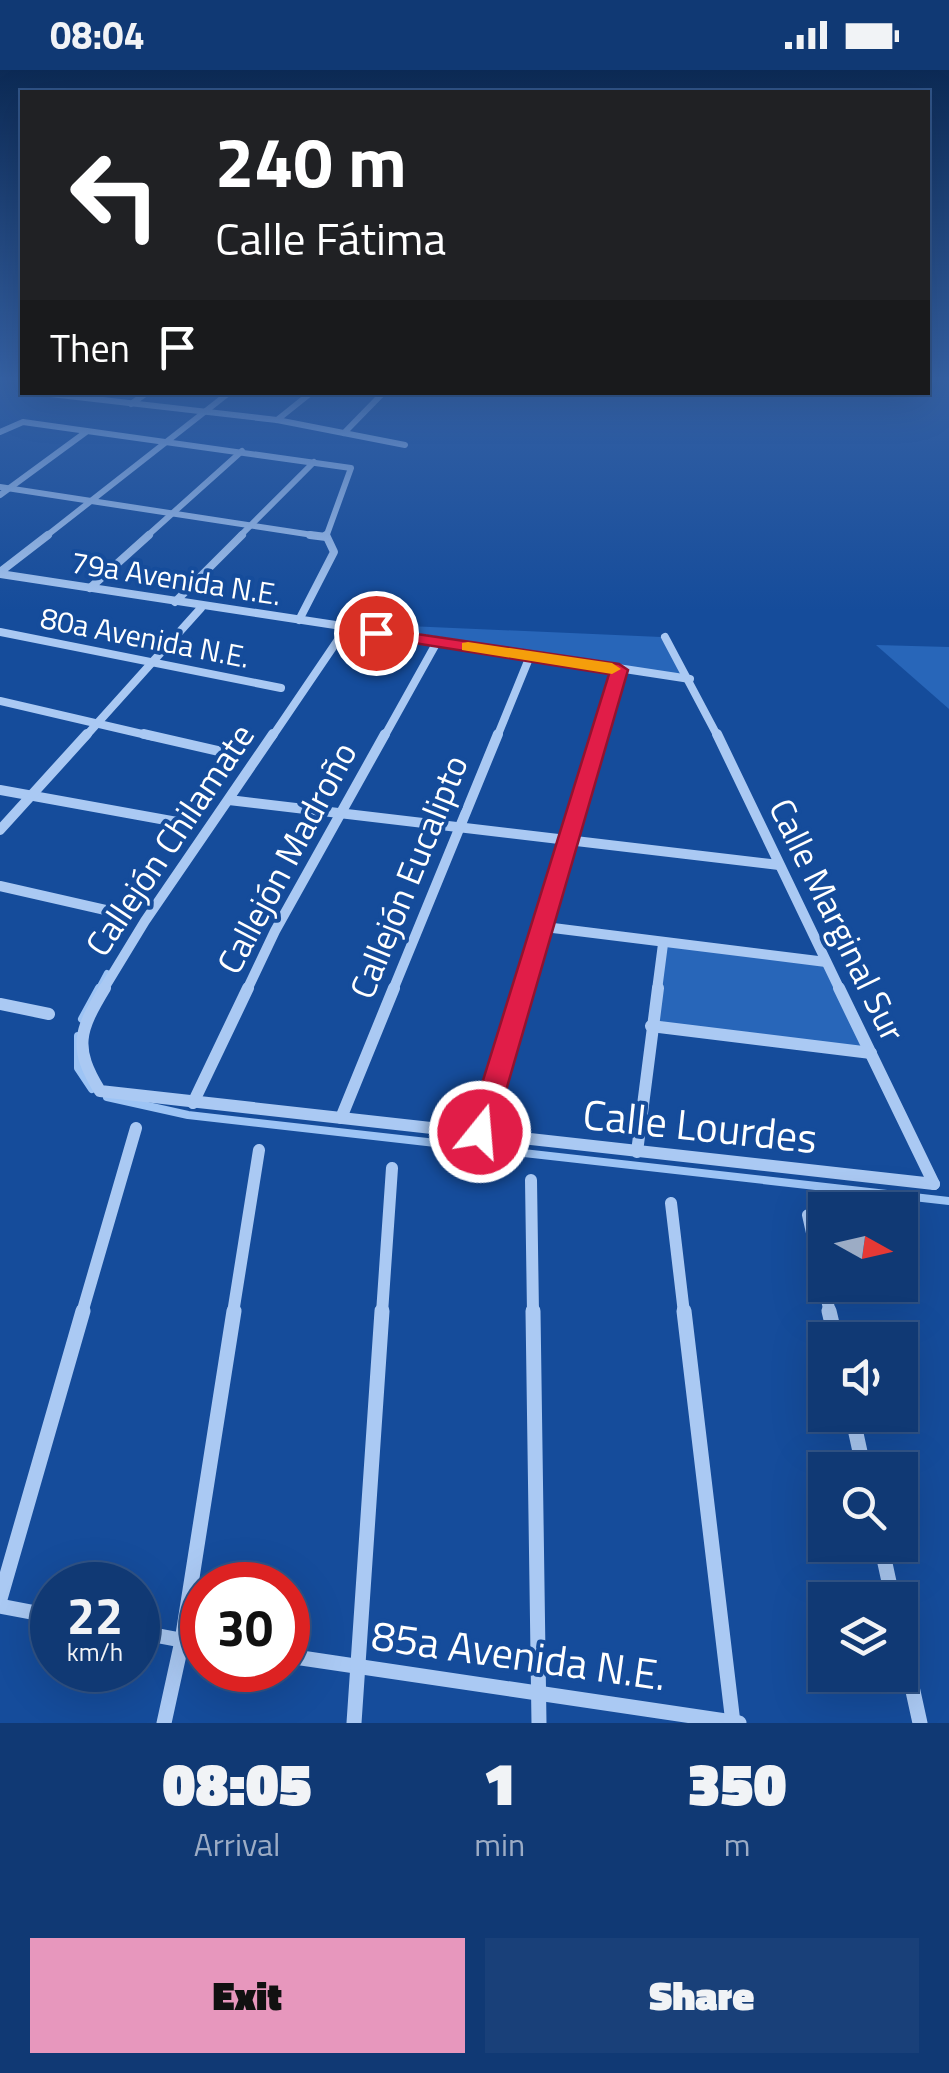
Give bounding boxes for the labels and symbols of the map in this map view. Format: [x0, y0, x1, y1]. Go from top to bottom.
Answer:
street label: 79a Avenida N.E. [68, 539, 284, 617]
pin [334, 591, 419, 676]
street label: 80a Avenida N.E. [37, 594, 254, 680]
street label: Callejón Chilamate [71, 712, 267, 967]
street label: Callejón Madroño [202, 732, 370, 983]
street label: Callejón Eucalipto [335, 747, 482, 1007]
street label: Calle Marginal Sur [756, 789, 920, 1050]
position arrow [428, 1080, 532, 1184]
street label: Calle Lourdes [580, 1081, 820, 1169]
north arrow [808, 1192, 918, 1302]
speed limit sign: 30 [180, 1562, 310, 1692]
street label: 85a Avenida N.E. [368, 1602, 670, 1706]

